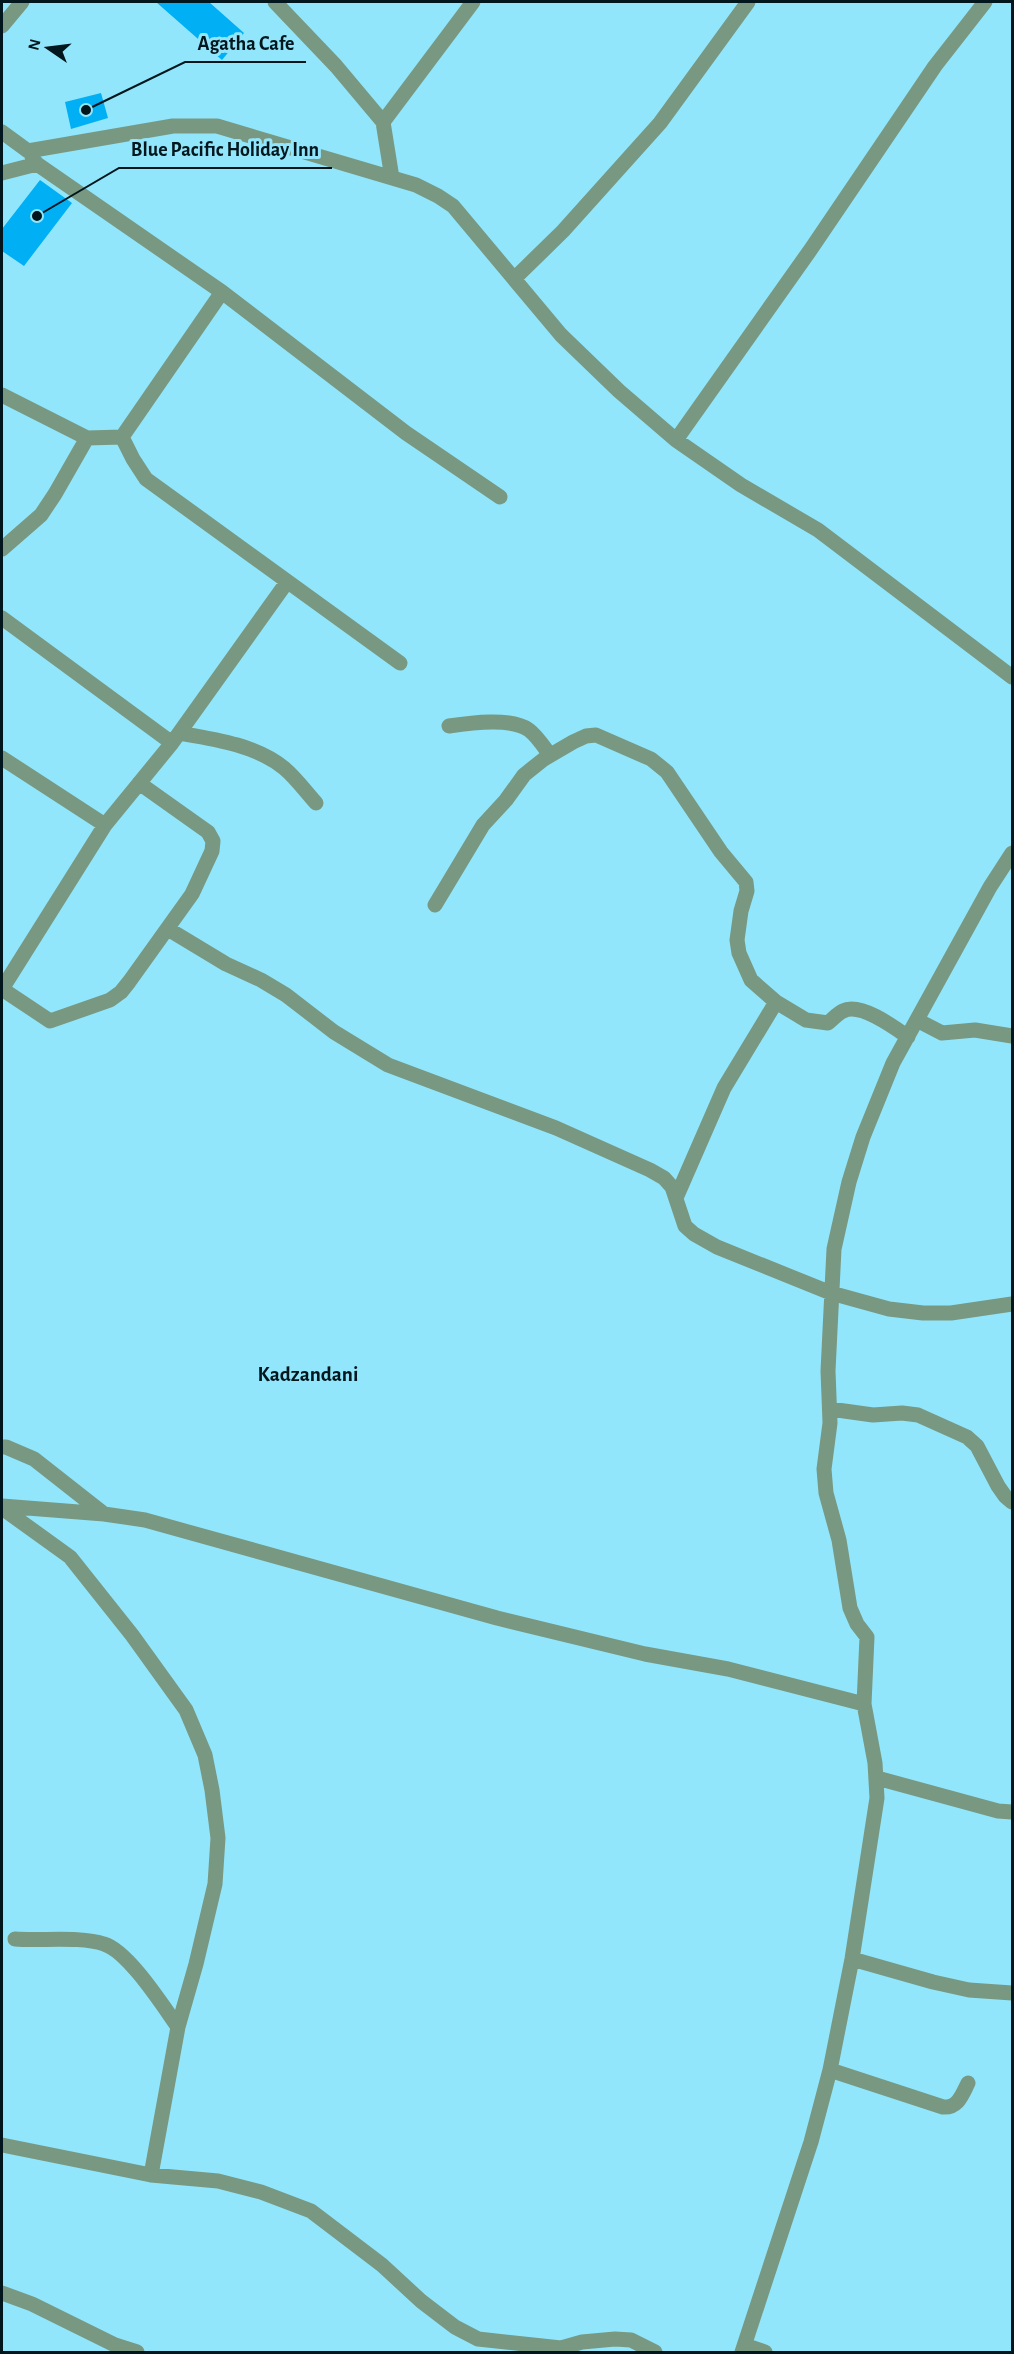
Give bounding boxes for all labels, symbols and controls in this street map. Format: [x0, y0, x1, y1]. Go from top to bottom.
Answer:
north arrow [18, 18, 78, 78]
callout: Agatha Cafe [185, 24, 306, 62]
text: Agatha Cafe [197, 34, 295, 54]
text: N [25, 37, 44, 52]
callout: Blue Pacific Holiday Inn [119, 130, 332, 168]
text: Blue Pacific Holiday Inn [131, 140, 319, 160]
district label: Kadzandani [258, 1364, 358, 1385]

